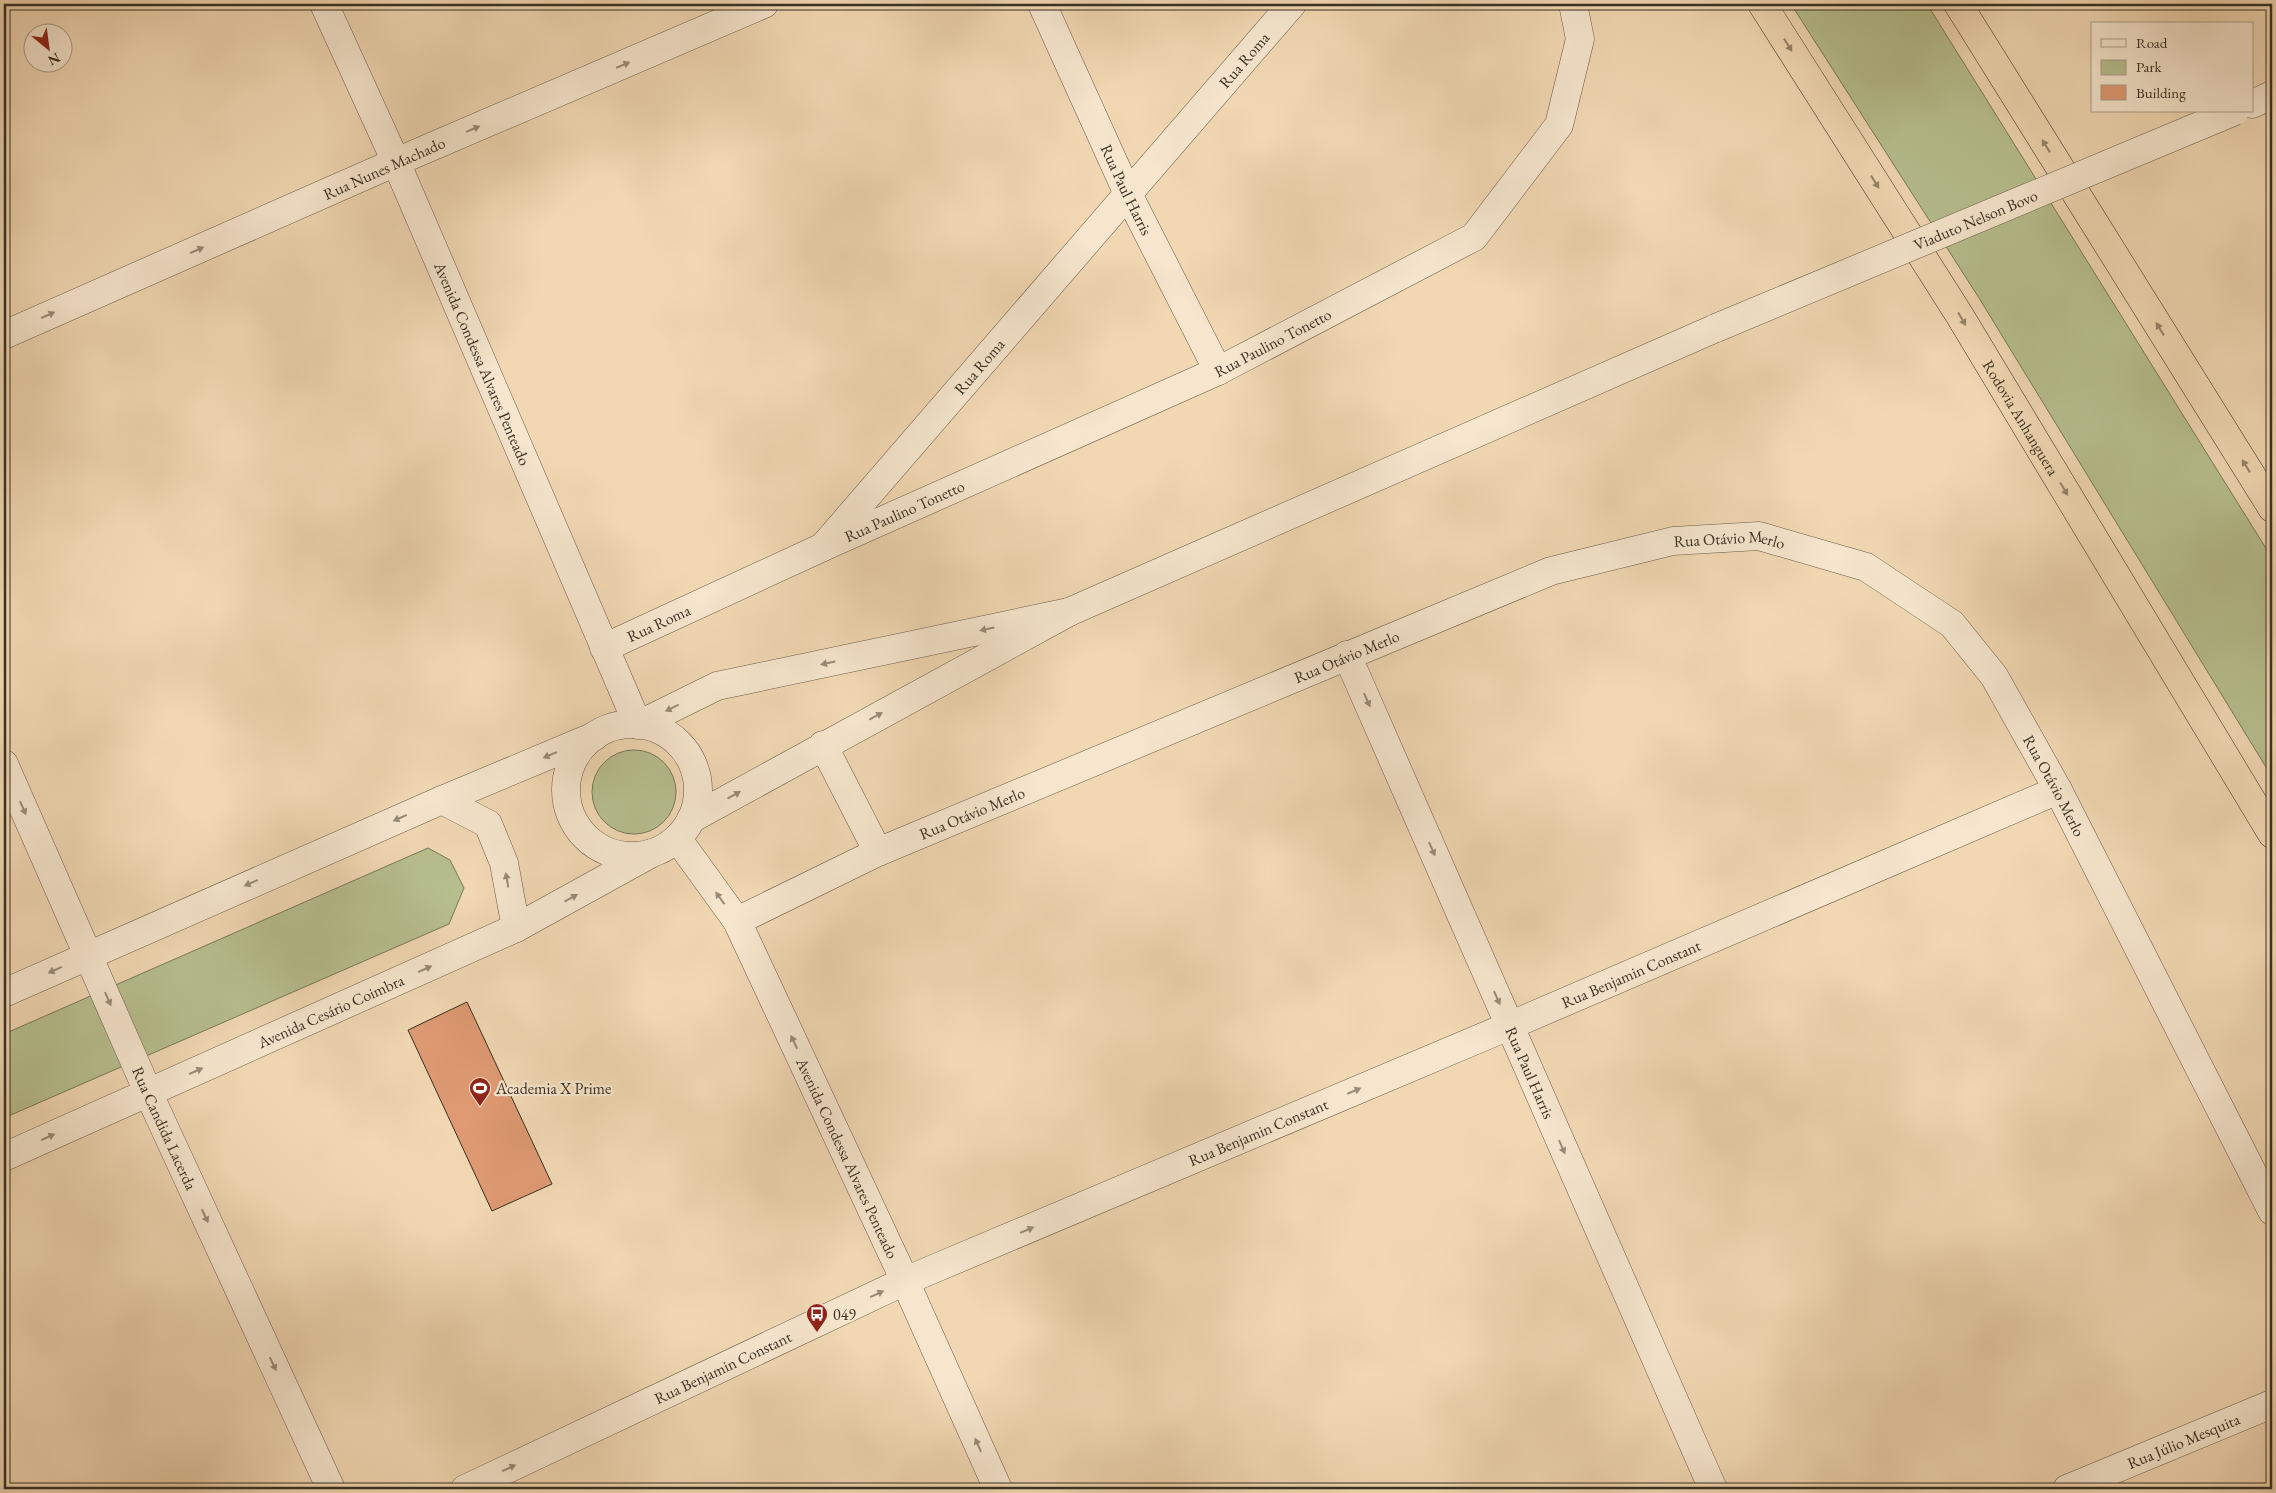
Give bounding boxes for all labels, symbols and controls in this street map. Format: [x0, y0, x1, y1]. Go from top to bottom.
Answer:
north arrow [22, 22, 72, 72]
legend [2091, 22, 2254, 112]
street label: Rua Roma [1214, 27, 1275, 93]
text: Road [2136, 33, 2168, 52]
one-way arrow [1783, 38, 1792, 52]
text: N [44, 49, 64, 70]
text: Park [2136, 57, 2163, 76]
one-way arrow [616, 60, 630, 68]
text: Building [2136, 83, 2186, 102]
one-way arrow [466, 124, 480, 132]
street label: Rua Nunes Machado [320, 132, 448, 205]
one-way arrow [2042, 139, 2051, 153]
street label: Rua Paul Harris [1096, 141, 1157, 239]
one-way arrow [1870, 176, 1879, 189]
street label: Viaduto Nelson Bovo [1910, 185, 2041, 255]
one-way arrow [190, 245, 204, 253]
street label: Avenida Condessa Alvares Penteado [429, 258, 535, 469]
street label: Rua Paulino Tonetto [1211, 304, 1335, 382]
one-way arrow [41, 311, 55, 319]
one-way arrow [1957, 313, 1966, 326]
one-way arrow [2155, 322, 2164, 335]
street label: Rua Roma [949, 334, 1010, 399]
street label: Rodovia Anhanguera [1978, 356, 2064, 480]
one-way arrow [2242, 460, 2251, 473]
street label: Rua Paulino Tonetto [841, 475, 968, 547]
one-way arrow [2059, 482, 2068, 495]
street label: Rua Otávio Merlo [1673, 526, 1788, 554]
street label: Rua Roma [624, 599, 694, 647]
street label: Rua Otávio Merlo [1291, 625, 1403, 688]
one-way arrow [978, 626, 994, 634]
one-way arrow [820, 659, 835, 667]
one-way arrow [1363, 693, 1371, 707]
one-way arrow [665, 704, 680, 712]
one-way arrow [869, 712, 883, 721]
street label: Rua Otávio Merlo [2018, 731, 2090, 840]
one-way arrow [543, 751, 557, 759]
street label: Rua Otávio Merlo [916, 782, 1028, 845]
one-way arrow [726, 791, 741, 799]
one-way arrow [20, 801, 28, 815]
one-way arrow [393, 815, 407, 823]
one-way arrow [1428, 842, 1436, 856]
one-way arrow [503, 872, 511, 888]
one-way arrow [244, 880, 258, 888]
one-way arrow [715, 892, 726, 905]
one-way arrow [563, 894, 578, 902]
street label: Rua Benjamin Constant [1558, 935, 1704, 1013]
one-way arrow [418, 964, 432, 972]
one-way arrow [48, 966, 62, 974]
street label: Avenida Cesário Coimbra [254, 969, 408, 1054]
one-way arrow [1493, 991, 1501, 1005]
one-way arrow [104, 992, 112, 1007]
street label: Rua Paul Harris [1500, 1023, 1559, 1122]
one-way arrow [790, 1035, 798, 1049]
street label: Avenida Condessa Alvares Penteado [791, 1053, 903, 1262]
street label: Rua Candida Lacerda [127, 1063, 202, 1194]
one-way arrow [189, 1066, 203, 1074]
sports icon: Academia X Prime [468, 1076, 492, 1107]
place label: Academia X Prime [495, 1078, 611, 1099]
one-way arrow [1347, 1087, 1361, 1095]
street label: Rua Benjamin Constant [1185, 1094, 1331, 1171]
one-way arrow [41, 1133, 55, 1141]
one-way arrow [1559, 1140, 1567, 1154]
one-way arrow [202, 1209, 210, 1223]
one-way arrow [1020, 1225, 1034, 1233]
one-way arrow [870, 1290, 885, 1298]
bus stop icon: 049 [805, 1302, 829, 1333]
place label: 049 [833, 1304, 856, 1325]
street label: Rua Benjamin Constant [651, 1326, 795, 1409]
one-way arrow [269, 1357, 277, 1371]
street label: Rua Júlio Mesquita [2124, 1408, 2244, 1474]
one-way arrow [974, 1438, 982, 1452]
one-way arrow [502, 1464, 516, 1472]

